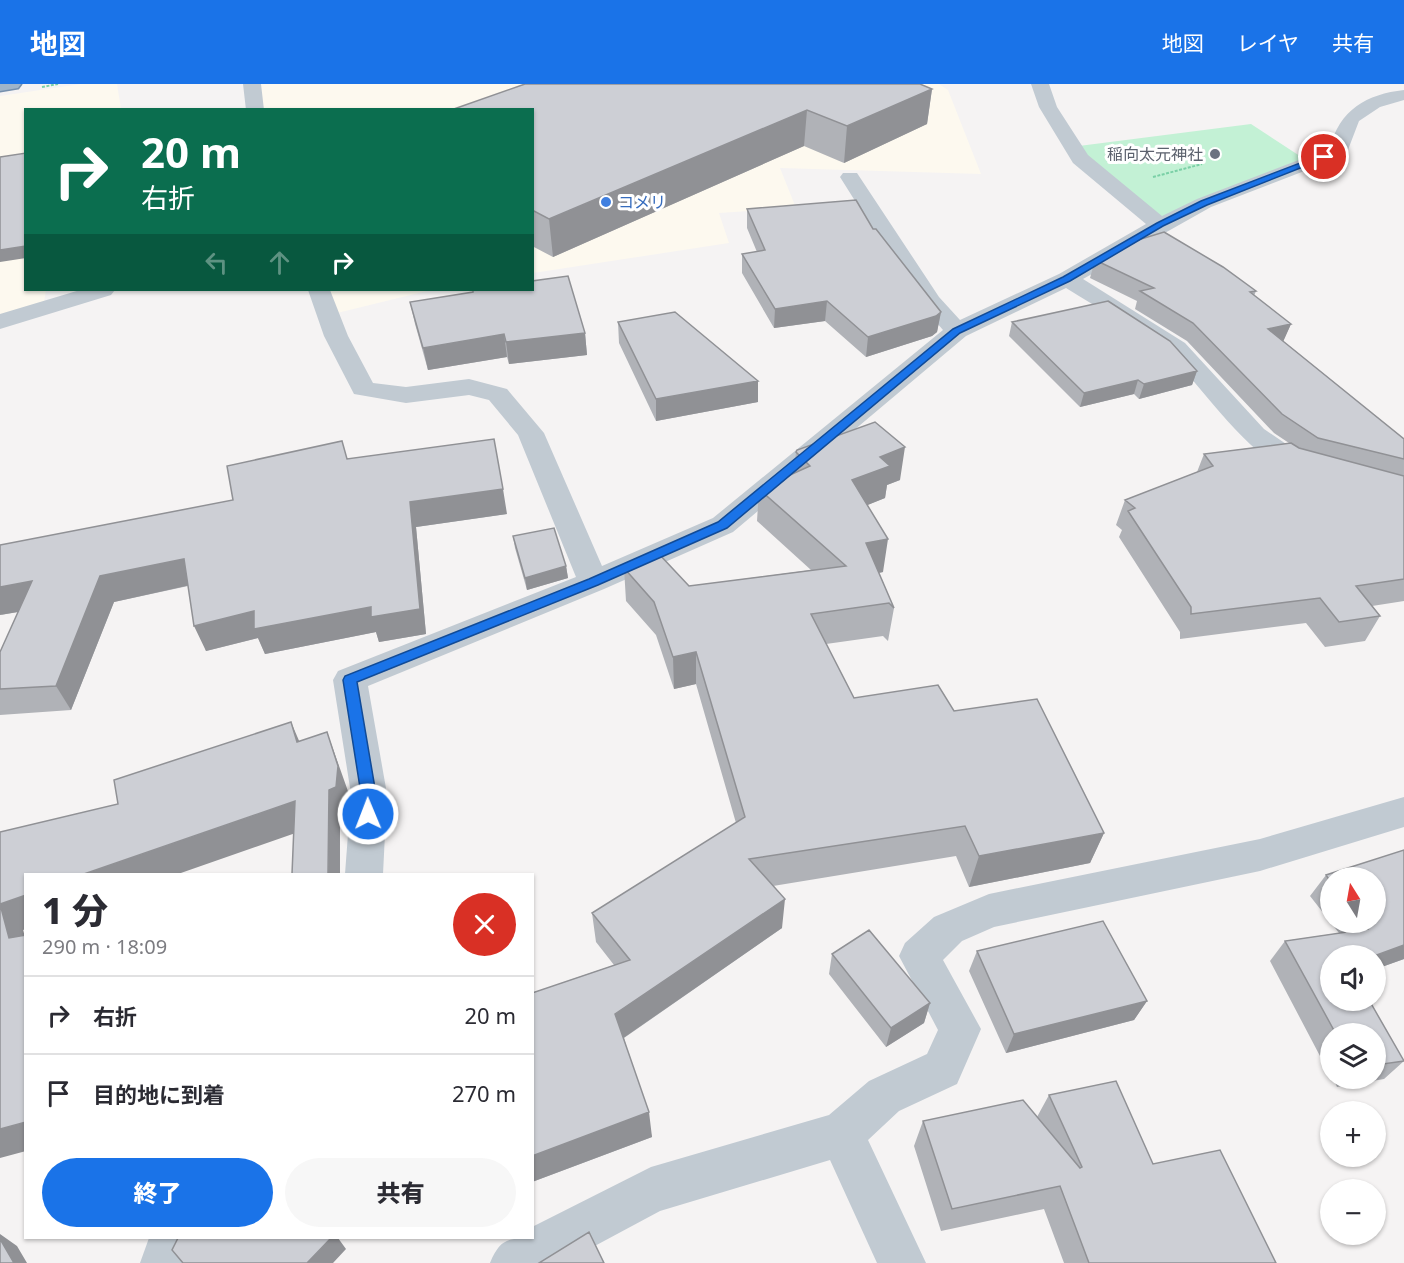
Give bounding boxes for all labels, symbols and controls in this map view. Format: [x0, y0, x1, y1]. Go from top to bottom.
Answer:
text: 地図 [30, 24, 86, 62]
text: 地図 [1162, 29, 1204, 57]
text: レイヤ [1237, 29, 1299, 57]
text: 共有 [1332, 29, 1374, 57]
text: 20 m [141, 123, 241, 180]
pin [1298, 131, 1349, 182]
icon: right [42, 132, 120, 210]
icon: arrive [1307, 140, 1340, 173]
place label: 稲向太元神社 [1107, 143, 1203, 165]
marker: 稲向太元神社 [1208, 147, 1222, 161]
text: 右折 [141, 179, 195, 216]
place label: コメリ [618, 191, 666, 213]
marker: コメリ [599, 195, 613, 209]
icon: left [200, 246, 233, 279]
icon: ahead [263, 246, 296, 279]
icon: right [326, 246, 359, 279]
position arrow [336, 782, 400, 846]
north arrow [1320, 867, 1386, 933]
map controls [1320, 867, 1386, 1245]
text: 1 分 [42, 886, 108, 935]
button: close [453, 893, 516, 956]
text: 290 m · 18:09 [42, 933, 167, 960]
button: sound [1320, 945, 1386, 1011]
icon: right [42, 999, 75, 1032]
text: 20 m [465, 1000, 516, 1030]
text: 右折 [93, 1001, 137, 1031]
button: layers [1320, 1023, 1386, 1089]
icon: arrive [42, 1077, 75, 1110]
text: 270 m [452, 1078, 516, 1108]
text: 目的地に到着 [93, 1079, 225, 1109]
button: + [1320, 1101, 1386, 1167]
button: 終了 [42, 1158, 273, 1227]
button: 共有 [285, 1158, 516, 1227]
button: − [1320, 1179, 1386, 1245]

